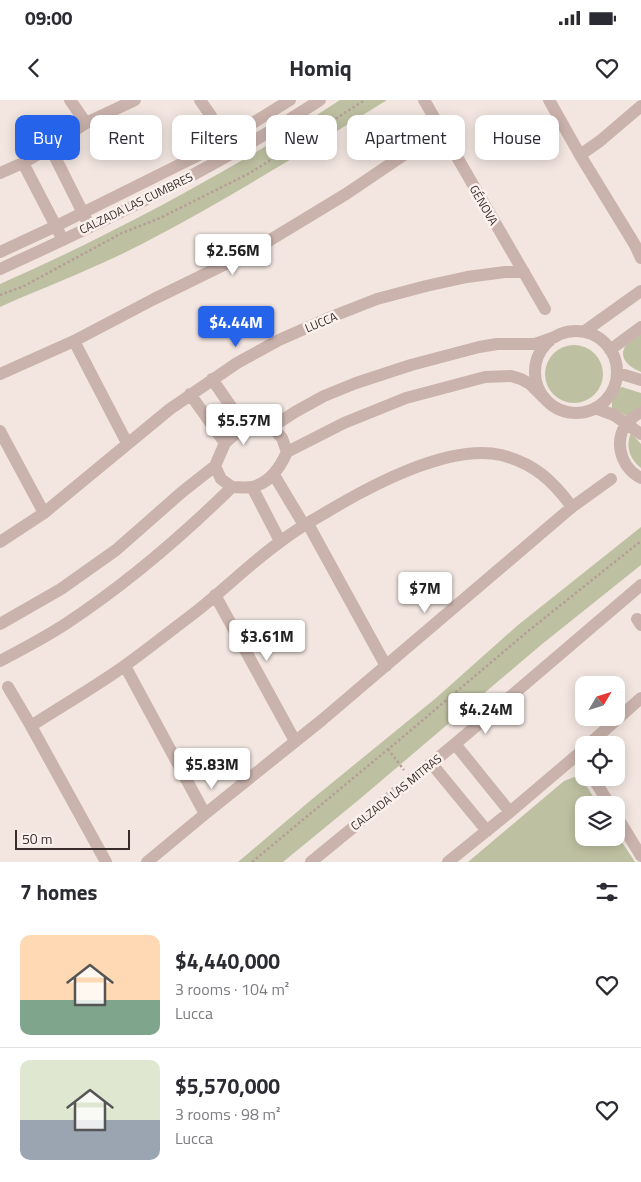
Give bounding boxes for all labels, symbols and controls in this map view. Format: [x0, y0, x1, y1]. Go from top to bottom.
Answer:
text: 09:00 [25, 3, 72, 32]
text: Homiq [289, 51, 352, 85]
icon: back [20, 54, 48, 82]
icon: heart [593, 54, 621, 82]
chip: Buy [15, 115, 80, 160]
chip: Rent [90, 115, 162, 160]
chip: Filters [172, 115, 256, 160]
chip: New [266, 115, 337, 160]
chip: Apartment [347, 115, 465, 160]
chip: House [475, 115, 559, 160]
street label: CALZADA LAS CUMBRES [76, 167, 196, 239]
street label: GÉNOVA [465, 181, 503, 229]
pin: $2.56M [192, 234, 274, 276]
text: $2.56M [206, 238, 260, 262]
pin: $4.44M [195, 306, 277, 348]
street label: LUCCA [302, 307, 340, 337]
text: $4.44M [209, 310, 263, 334]
pin: $5.57M [203, 404, 285, 446]
text: $5.57M [217, 408, 271, 432]
pin: $7M [401, 572, 449, 614]
text: $7M [409, 576, 441, 600]
pin: $3.61M [226, 620, 308, 662]
text: $3.61M [240, 624, 294, 648]
north arrow [575, 676, 625, 726]
map controls [575, 676, 625, 846]
pin: $4.24M [445, 692, 527, 735]
text: $4.24M [459, 697, 513, 721]
button: locate [575, 736, 625, 786]
pin: $5.83M [171, 748, 253, 790]
street label: CALZADA LAS MITRAS [346, 749, 446, 835]
text: $5.83M [185, 752, 239, 776]
button: layers [575, 796, 625, 846]
scale bar [15, 827, 130, 850]
text: 50 m [22, 828, 52, 849]
text: 7 homes [20, 876, 97, 908]
icon: filters [593, 878, 621, 906]
text: $4,440,000 [175, 945, 280, 977]
icon: home [60, 955, 120, 1015]
icon: heart [593, 971, 621, 999]
text: 3 rooms · 104 m² [175, 977, 289, 1001]
text: Lucca [175, 1001, 213, 1025]
text: $5,570,000 [175, 1070, 280, 1102]
icon: home [60, 1080, 120, 1140]
icon: heart [593, 1096, 621, 1124]
text: 3 rooms · 98 m² [175, 1102, 280, 1126]
text: Lucca [175, 1126, 213, 1150]

